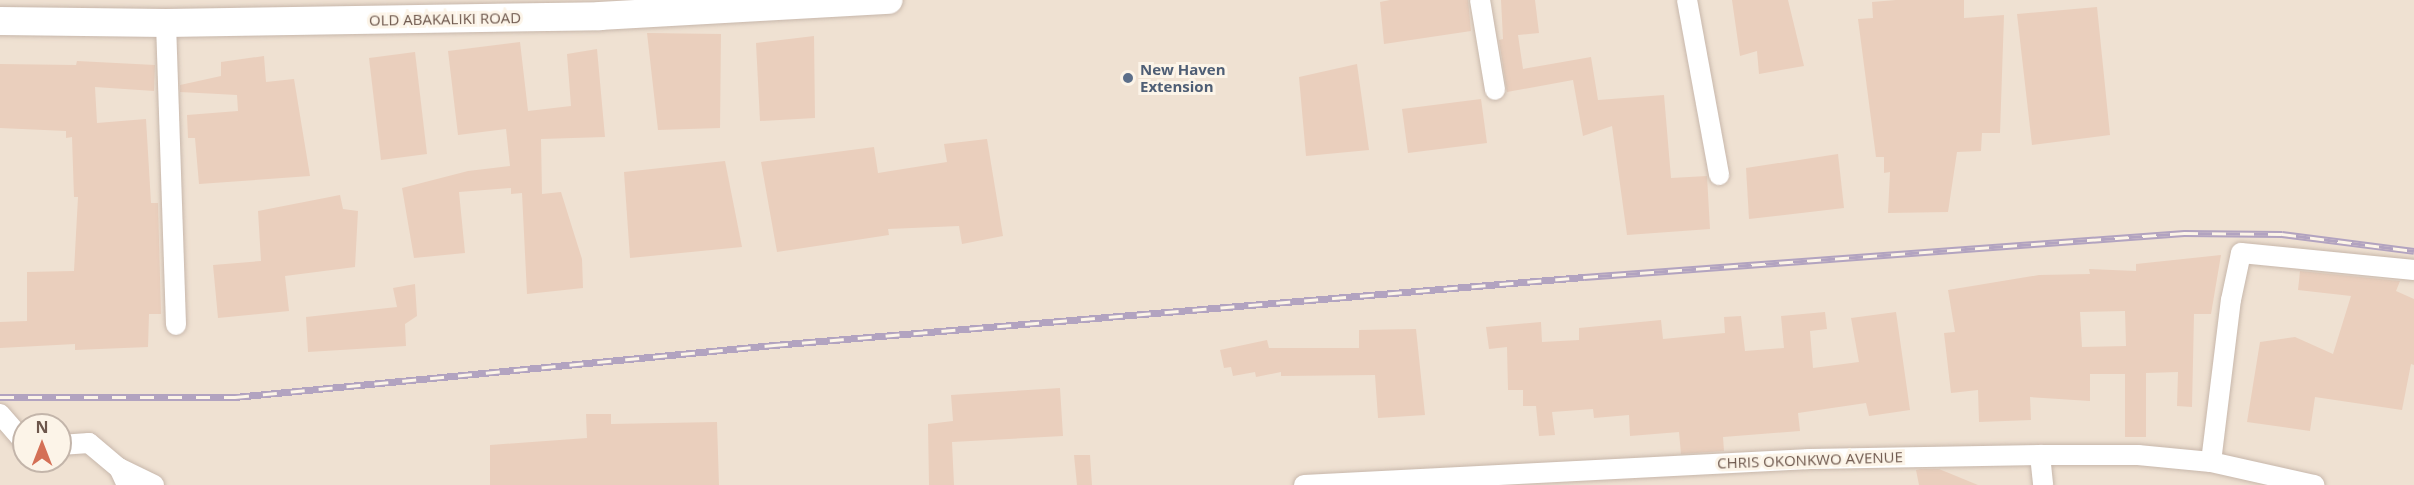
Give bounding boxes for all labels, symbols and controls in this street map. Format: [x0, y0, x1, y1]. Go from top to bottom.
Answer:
street label: OLD ABAKALIKI ROAD [369, 9, 521, 29]
place label: New Haven Extension [1140, 60, 1226, 95]
marker: New Haven Extension [1121, 71, 1135, 85]
north arrow [12, 413, 72, 473]
text: N [35, 416, 49, 438]
street label: CHRIS OKONKWO AVENUE [1717, 448, 1903, 472]

